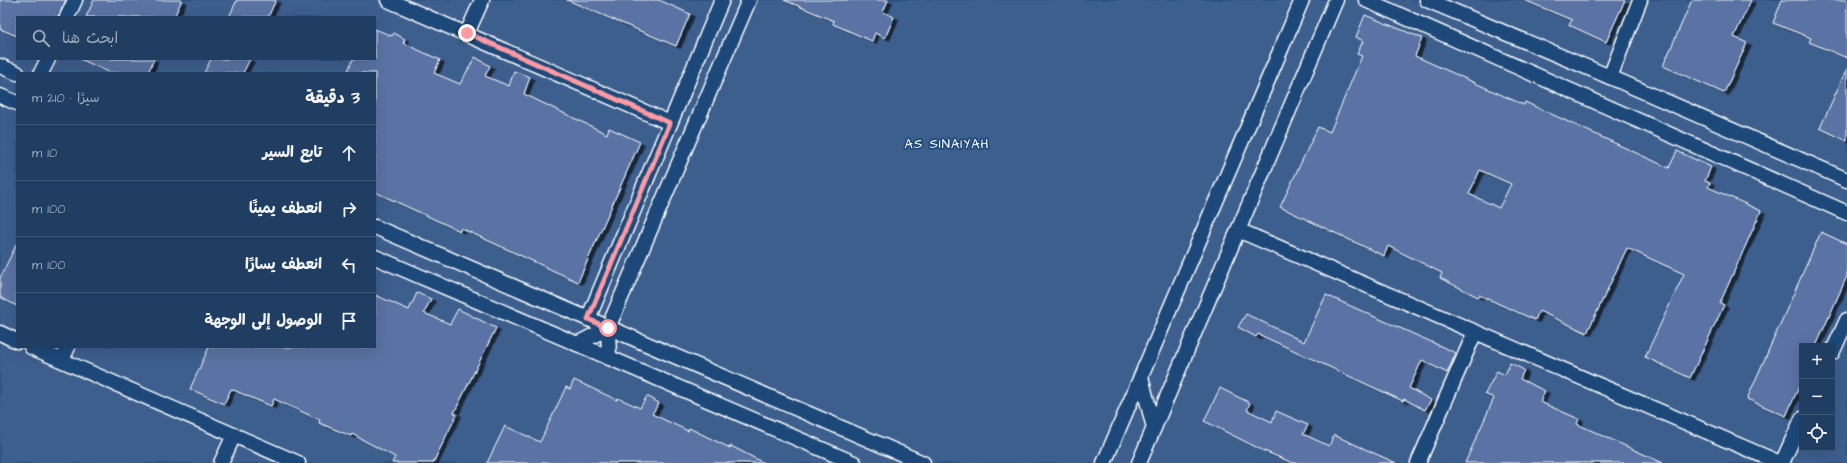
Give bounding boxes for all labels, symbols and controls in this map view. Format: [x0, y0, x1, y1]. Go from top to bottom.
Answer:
search box [16, 16, 376, 60]
route end [458, 24, 476, 42]
icon: search [30, 27, 52, 49]
text: ابحث هنا [62, 28, 118, 49]
text: 3 دقيقة [305, 86, 360, 110]
text: سيرًا · 210 m [32, 89, 100, 107]
district label: AS SINAIYAH [905, 135, 989, 153]
text: تابع السير [263, 142, 322, 163]
icon: ahead [338, 142, 360, 164]
text: 10 m [32, 144, 57, 162]
text: انعطف يمينًا [249, 198, 322, 219]
icon: right [338, 198, 360, 220]
text: 100 m [32, 200, 65, 218]
text: انعطف يسارًا [245, 254, 322, 275]
icon: left [338, 254, 360, 276]
text: 100 m [32, 256, 65, 274]
text: الوصول إلى الوجهة [205, 310, 322, 331]
icon: arrive [338, 310, 360, 332]
route start [599, 319, 617, 337]
map controls [1799, 343, 1835, 451]
button: + [1799, 343, 1835, 379]
button: − [1799, 379, 1835, 415]
button: locate [1799, 415, 1835, 451]

